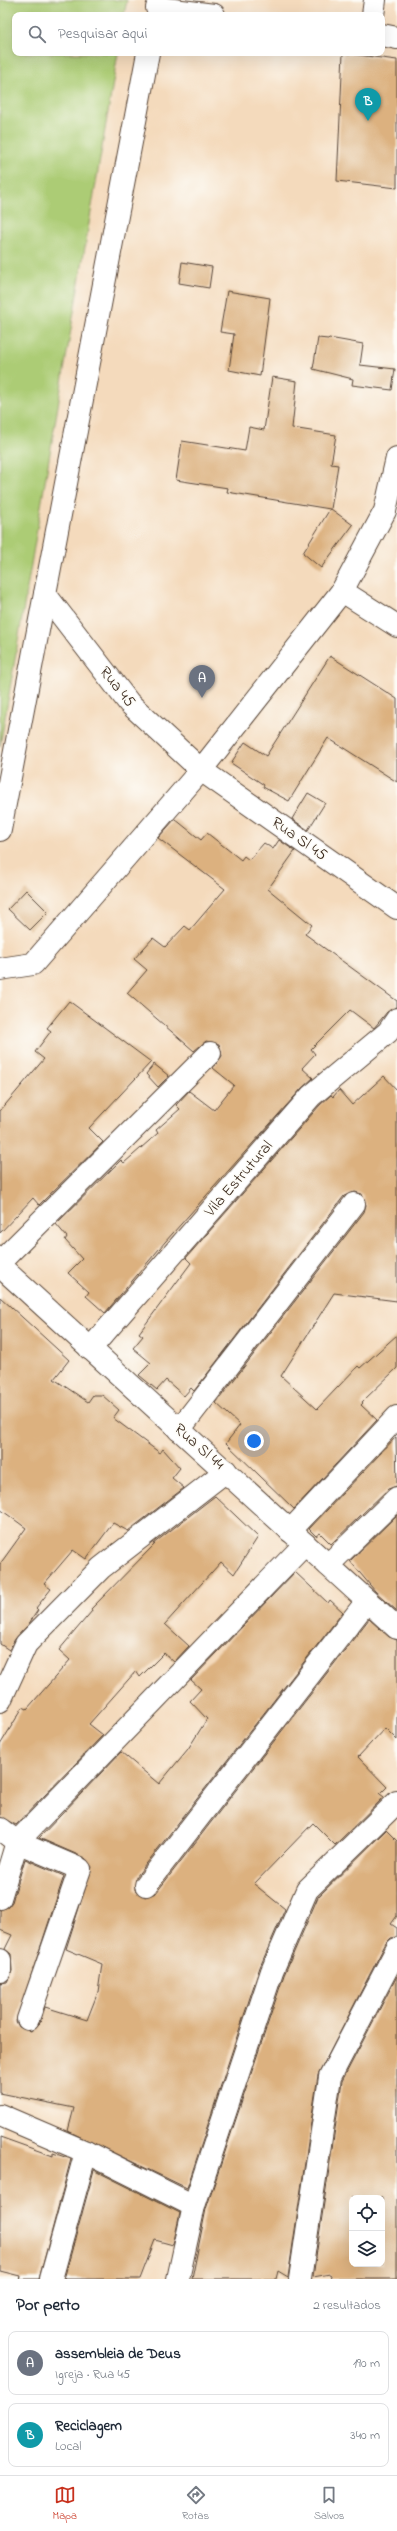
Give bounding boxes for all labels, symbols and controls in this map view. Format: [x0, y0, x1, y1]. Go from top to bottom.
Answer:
search box [12, 12, 385, 56]
icon: search [26, 23, 48, 45]
text: Pesquisar aqui [58, 23, 147, 45]
pin: B [355, 88, 381, 121]
street label: Rua 45 [93, 661, 141, 713]
pin: A [189, 665, 215, 698]
street label: Rua Sl 45 [266, 811, 332, 867]
street label: Vila Estrutural [198, 1135, 279, 1223]
street label: Rua Sl 44 [168, 1418, 230, 1476]
your location [244, 1431, 264, 1451]
map controls [349, 2195, 385, 2267]
button: locate [349, 2195, 385, 2231]
button: layers [349, 2231, 385, 2267]
text: Por perto [16, 2293, 80, 2318]
text: 2 resultados [313, 2296, 381, 2315]
text: assembleia de Deus [55, 2343, 181, 2365]
text: A [26, 2354, 34, 2373]
text: 190 m [353, 2354, 380, 2373]
text: Igreja · Rua 45 [55, 2365, 130, 2384]
text: Reciclagem [55, 2415, 122, 2437]
text: B [26, 2426, 34, 2445]
text: 340 m [350, 2426, 380, 2445]
text: Local [55, 2437, 82, 2456]
tab: Mapa [52, 2484, 77, 2524]
tab: Rotas [182, 2484, 209, 2524]
tab: Salvos [314, 2484, 344, 2524]

